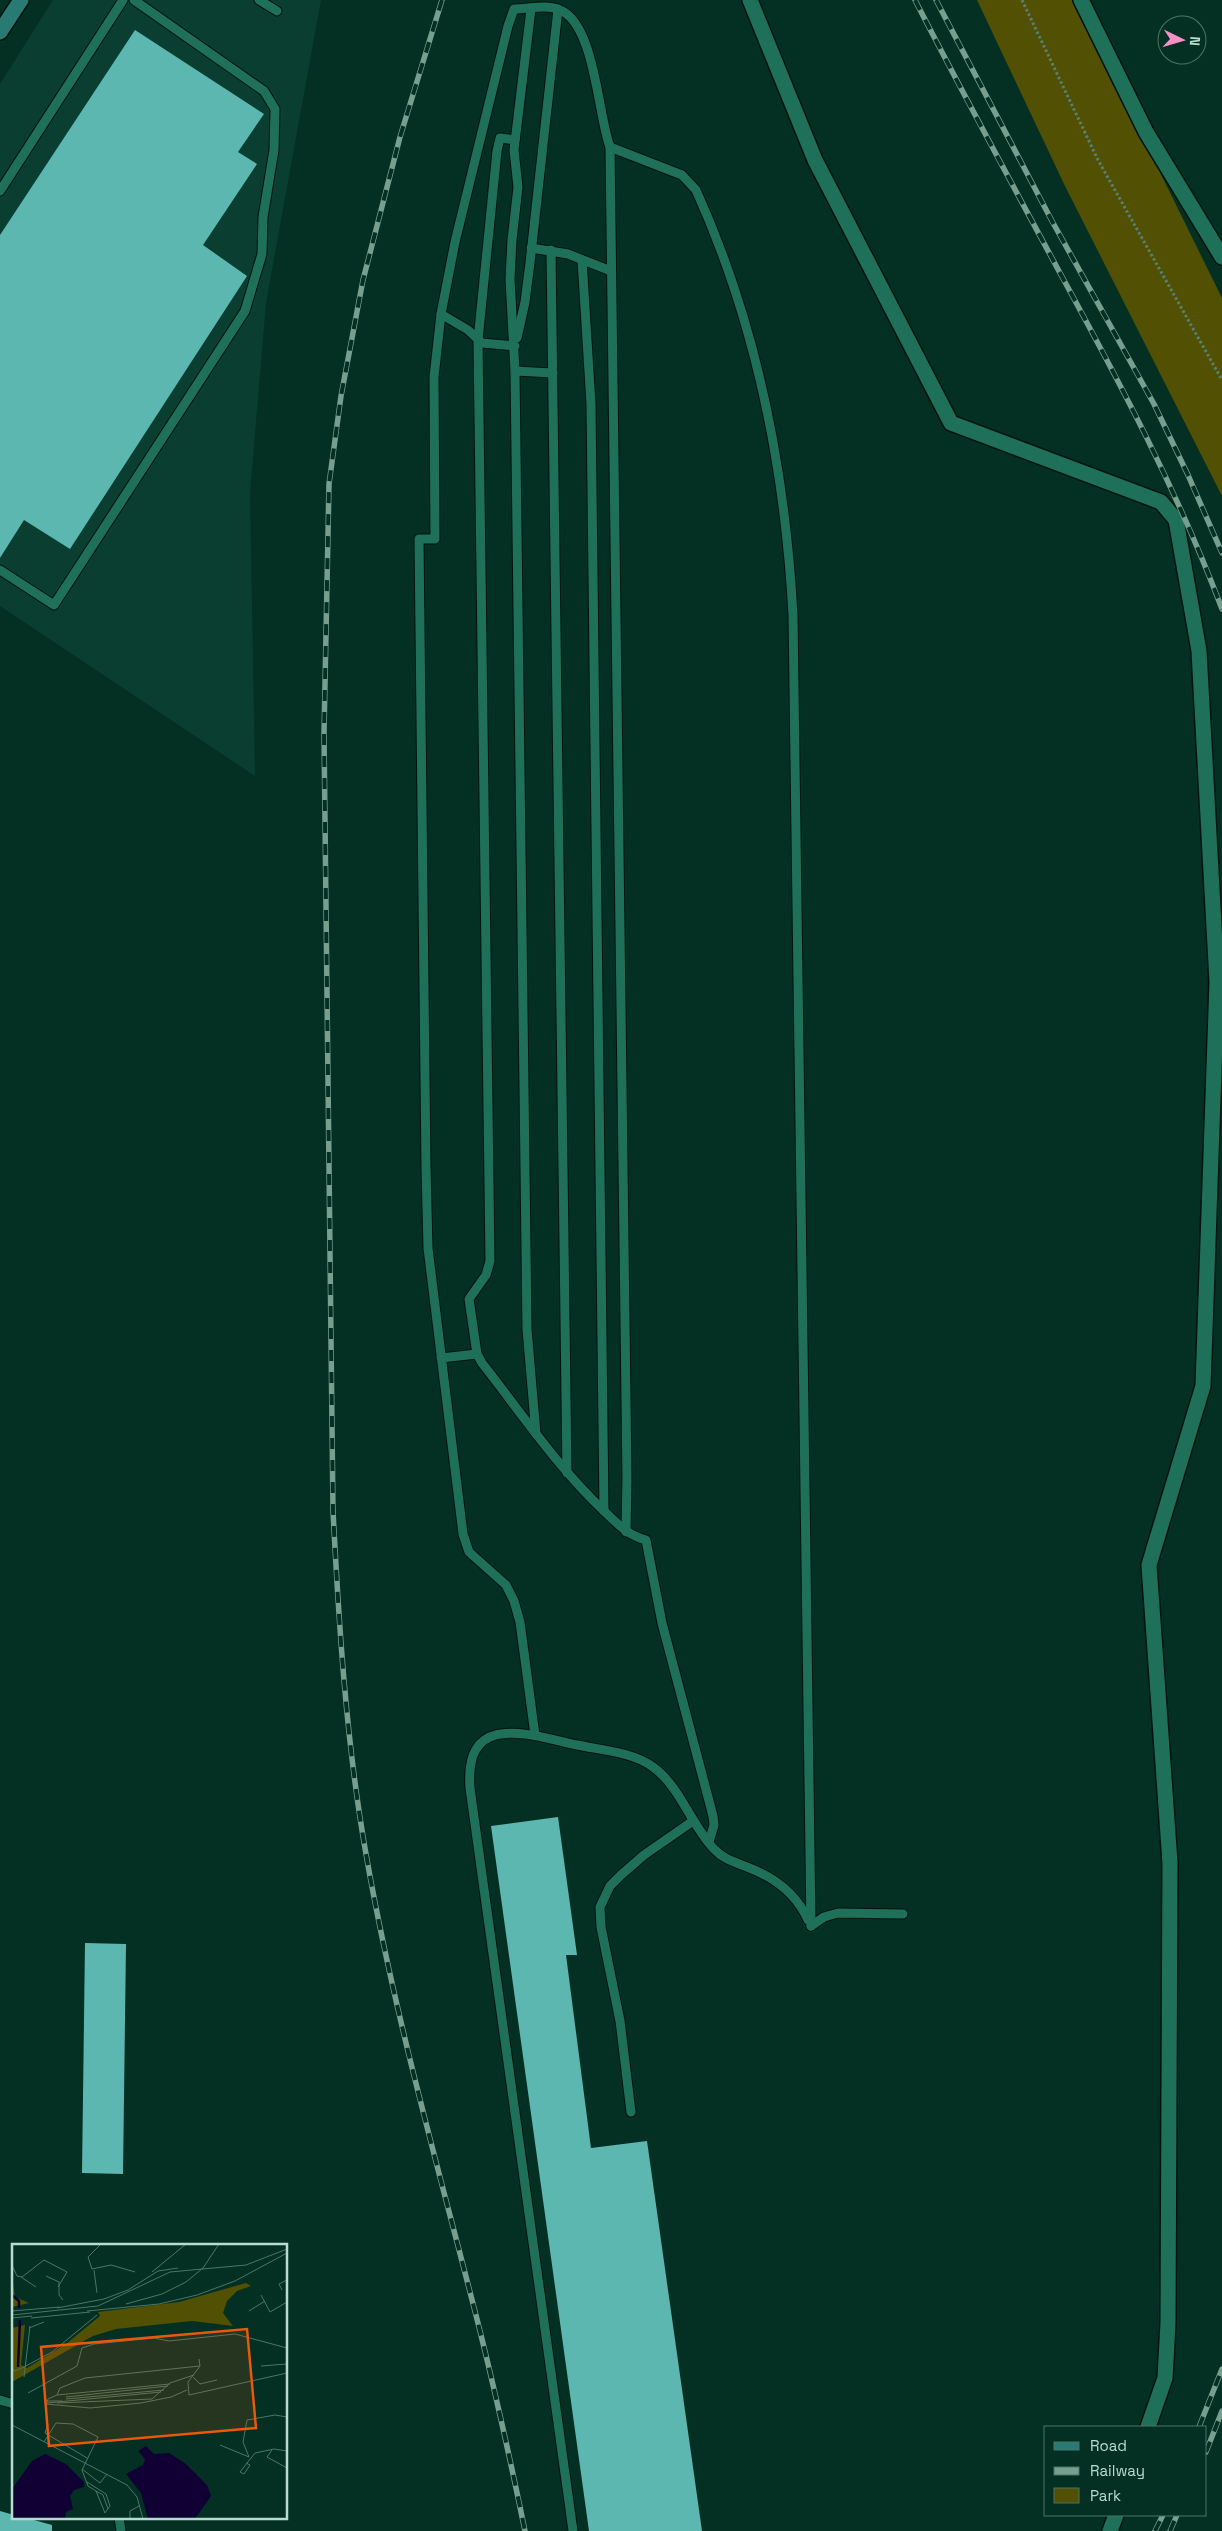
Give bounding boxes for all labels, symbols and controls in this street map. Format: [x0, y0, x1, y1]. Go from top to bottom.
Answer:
north arrow [1157, 15, 1207, 65]
text: N [1186, 36, 1204, 47]
inset map [12, 2244, 288, 2518]
legend [1044, 2426, 1207, 2516]
text: Road [1090, 2436, 1127, 2455]
text: Railway [1090, 2461, 1145, 2480]
text: Park [1090, 2486, 1121, 2505]

